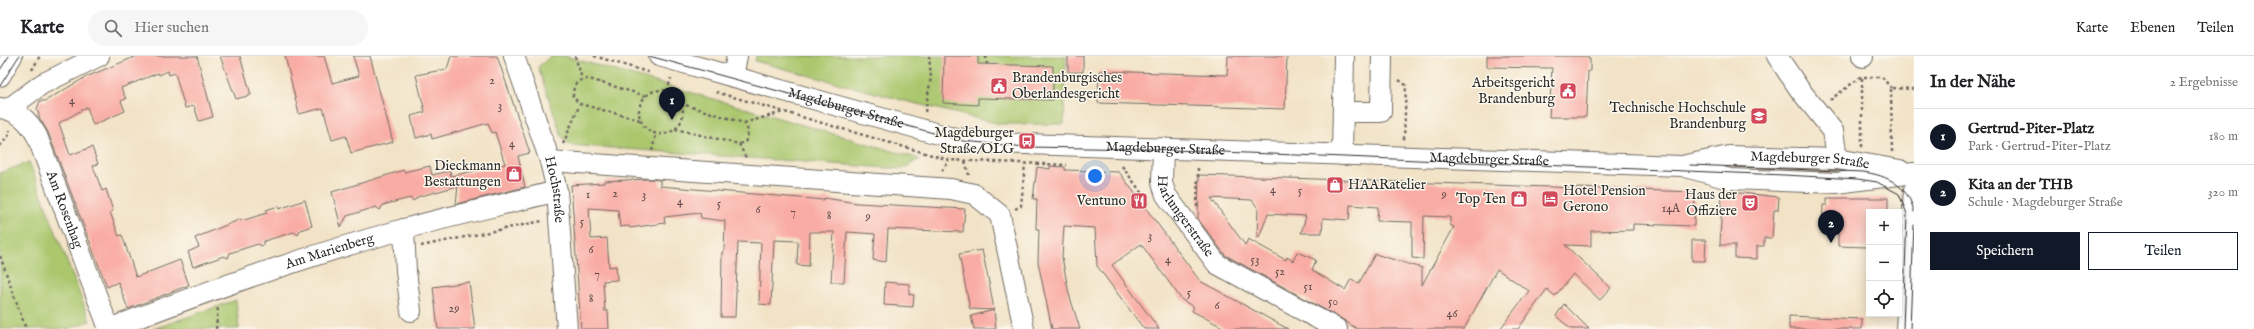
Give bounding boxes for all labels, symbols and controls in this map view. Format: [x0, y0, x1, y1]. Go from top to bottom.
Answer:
search box [88, 10, 368, 46]
text: Karte [20, 16, 64, 40]
icon: search [102, 17, 124, 39]
text: Hier suchen [134, 18, 209, 37]
text: Karte [2076, 19, 2108, 37]
text: Ebenen [2130, 19, 2175, 37]
text: Teilen [2197, 19, 2234, 37]
place label: Brandenburgisches Oberlandesgericht [1012, 69, 1122, 103]
text: In der Nähe [1930, 72, 2015, 93]
house number: 2 [489, 73, 495, 88]
place label: Arbeitsgericht Brandenburg [1471, 74, 1555, 108]
text: 2 Ergebnisse [2170, 74, 2238, 91]
public building icon: Brandenburgisches Oberlandesgericht [989, 76, 1009, 96]
public building icon: Arbeitsgericht Brandenburg [1558, 81, 1578, 101]
street label: Magdeburger Straße [786, 83, 906, 133]
pin: 1 [659, 87, 685, 120]
house number: 4 [69, 93, 75, 108]
house number: 3 [498, 98, 502, 113]
place label: Technische Hochschule Brandenburg [1610, 99, 1747, 133]
school or university icon: Technische Hochschule Brandenburg [1749, 106, 1769, 126]
text: Gertrud-Piter-Platz [1968, 119, 2094, 138]
place label: Magdeburger Straße/OLG [934, 124, 1015, 158]
text: 1 [1941, 128, 1945, 145]
text: 180 m [2209, 128, 2238, 145]
bus stop icon: Magdeburger Straße/OLG [1017, 131, 1037, 151]
house number: 4 [509, 136, 515, 151]
street label: Magdeburger Straße [1105, 138, 1226, 160]
text: Park · Gertrud-Piter-Platz [1968, 138, 2111, 155]
street label: Magdeburger Straße [1750, 148, 1871, 174]
street label: Magdeburger Straße [1429, 149, 1550, 171]
street label: Hochstraße [540, 154, 568, 224]
place label: Dieckmann Bestattungen [424, 157, 502, 191]
shop icon: Dieckmann Bestattungen [504, 164, 524, 184]
your location [1085, 166, 1105, 186]
street label: Am Rosenhag [41, 167, 87, 251]
street label: Harlungerstraße [1153, 175, 1218, 261]
shop icon: HAARatelier [1325, 175, 1345, 195]
text: Kita an der THB [1968, 175, 2073, 194]
place label: HAARatelier [1348, 176, 1426, 194]
house number: 4 [1270, 182, 1276, 197]
place label: Hotel Pension Gerono [1563, 182, 1646, 216]
house number: 5 [1298, 183, 1303, 198]
text: 2 [1940, 184, 1946, 201]
text: 320 m [2208, 184, 2238, 201]
house number: 2 [612, 186, 618, 201]
place label: Haus der Offiziere [1685, 186, 1738, 220]
house number: 1 [586, 187, 590, 202]
house number: 3 [642, 187, 646, 202]
house number: 9 [1440, 187, 1447, 202]
shop icon: Top Ten [1509, 189, 1529, 209]
hotel icon: Hotel Pension Gerono [1540, 189, 1560, 209]
place label: Top Ten [1456, 190, 1507, 208]
restaurant icon: Ventuno [1129, 191, 1149, 211]
place label: Ventuno [1076, 192, 1126, 210]
theatre icon: Haus der Offiziere [1740, 193, 1760, 213]
house number: 4 [677, 194, 683, 209]
text: Schule · Magdeburger Straße [1968, 194, 2123, 211]
house number: 5 [717, 196, 722, 211]
house number: 14A [1662, 201, 1681, 216]
house number: 6 [755, 202, 761, 217]
house number: 7 [790, 205, 796, 220]
house number: 8 [827, 208, 832, 223]
house number: 9 [864, 209, 871, 224]
map controls [1866, 209, 1902, 317]
button: + [1866, 209, 1902, 245]
pin: 2 [1818, 210, 1844, 243]
house number: 5 [580, 214, 585, 229]
house number: 3 [1148, 228, 1152, 243]
street label: Am Marienberg [282, 229, 376, 274]
button: Speichern [1930, 232, 2080, 270]
button: Teilen [2088, 232, 2238, 270]
house number: 6 [588, 242, 594, 257]
button: − [1866, 245, 1902, 281]
house number: 4 [1165, 252, 1171, 267]
house number: 53 [1251, 252, 1259, 267]
house number: 52 [1275, 264, 1285, 279]
house number: 7 [594, 267, 600, 282]
house number: 51 [1304, 279, 1312, 294]
button: locate [1866, 281, 1902, 317]
house number: 5 [1187, 285, 1192, 300]
house number: 8 [589, 291, 594, 306]
house number: 50 [1328, 294, 1338, 309]
house number: 6 [1214, 298, 1220, 313]
house number: 29 [449, 301, 459, 316]
house number: 46 [1447, 306, 1458, 321]

